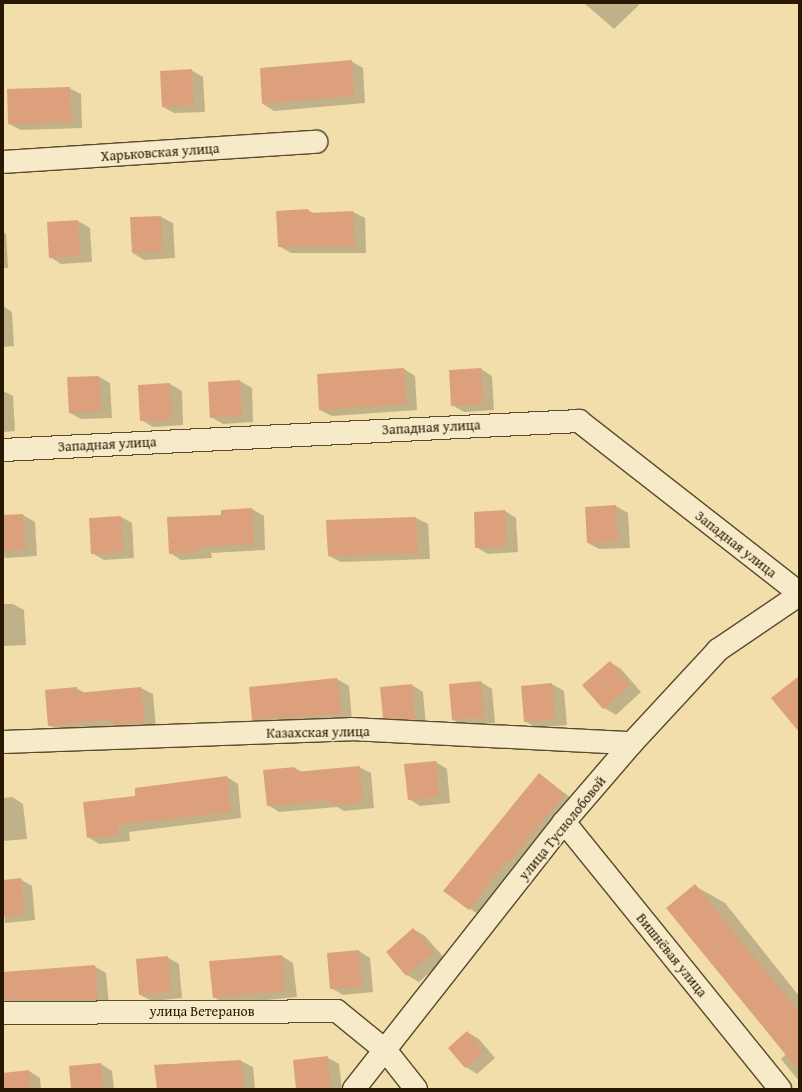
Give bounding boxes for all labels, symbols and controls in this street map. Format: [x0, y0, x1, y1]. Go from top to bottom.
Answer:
street label: Харьковская улица [100, 139, 220, 165]
street label: Западная улица [381, 416, 481, 438]
street label: Западная улица [57, 433, 157, 455]
street label: Западная улица [692, 507, 780, 581]
street label: Казахская улица [266, 723, 370, 741]
street label: улица Туснолобовой [515, 773, 609, 883]
street label: Вишнёвая улица [633, 910, 711, 1000]
street label: улица Ветеранов [149, 1003, 255, 1019]

